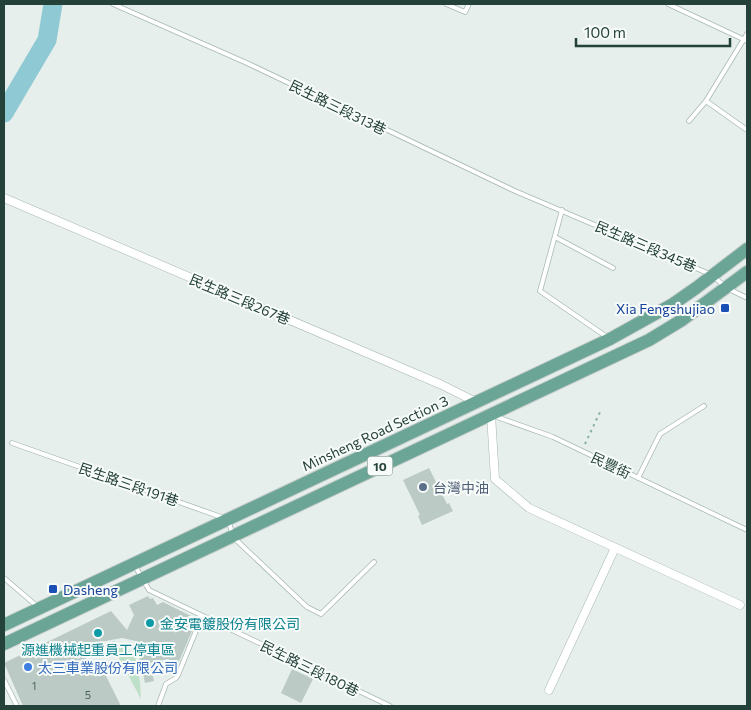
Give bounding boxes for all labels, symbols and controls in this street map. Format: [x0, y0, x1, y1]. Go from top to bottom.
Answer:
scale bar [576, 15, 730, 47]
text: 100 m [584, 23, 626, 41]
street label: 民生路三段313巷 [287, 76, 389, 138]
street label: 民生路三段345巷 [593, 217, 699, 275]
street label: 民生路三段267巷 [187, 270, 293, 328]
place label: Xia Fengshujiao [616, 300, 715, 317]
marker: Xia Fengshujiao [719, 302, 731, 314]
street label: Minsheng Road Section 3 [299, 392, 451, 474]
street label: 民豐街 [588, 448, 634, 482]
road number: 10 [368, 456, 392, 476]
street label: 民生路三段191巷 [77, 459, 181, 509]
place label: 台灣中油 [433, 479, 489, 496]
marker: 台灣中油 [417, 481, 429, 493]
place label: Dasheng [63, 581, 118, 598]
marker: Dasheng [47, 583, 59, 595]
place label: 金安電鍍股份有限公司 [160, 615, 300, 632]
marker: 金安電鍍股份有限公司 [144, 617, 156, 629]
marker: 源進機械起重員工停車區 [92, 627, 104, 639]
street label: 民生路三段180巷 [258, 637, 362, 699]
place label: 源進機械起重員工停車區 [21, 641, 175, 658]
place label: 太三車業股份有限公司 [38, 659, 178, 676]
marker: 太三車業股份有限公司 [22, 661, 34, 673]
house number: 1 [32, 679, 36, 692]
house number: 5 [85, 688, 91, 701]

